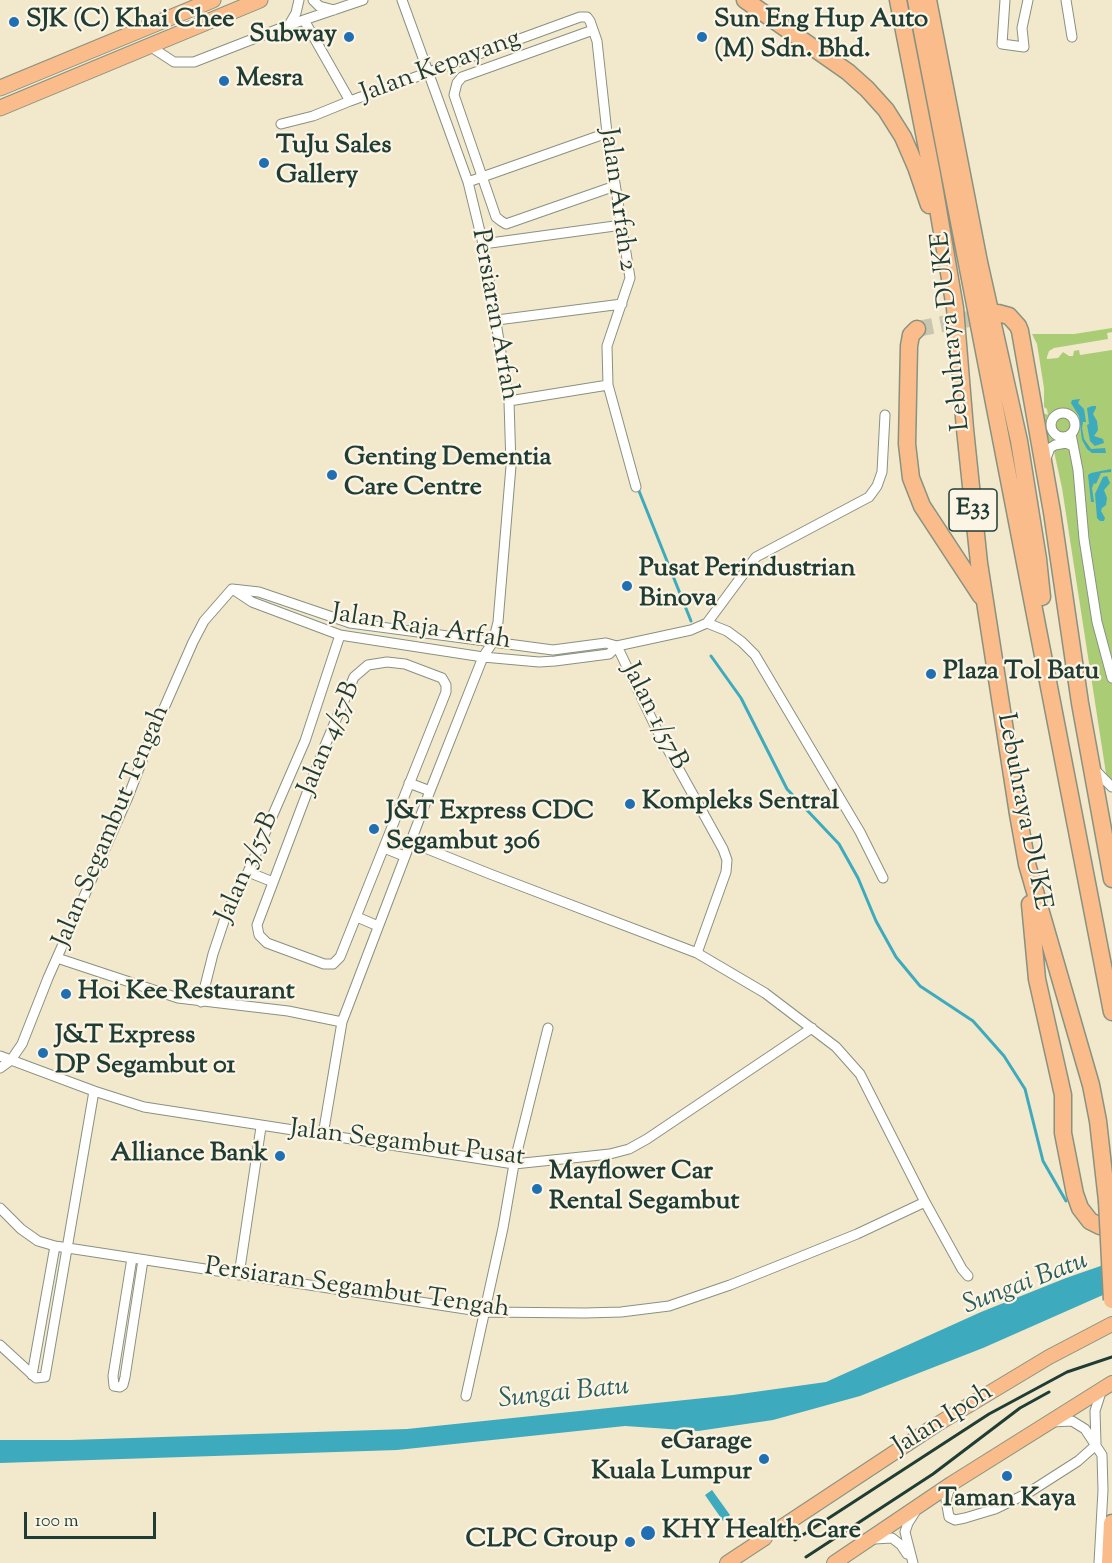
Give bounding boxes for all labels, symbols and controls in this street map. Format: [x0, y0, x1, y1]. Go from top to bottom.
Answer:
place label: SJK (C) Khai Chee [26, 6, 234, 38]
place label: Sun Eng Hup Auto (M) Sdn. Bhd. [714, 6, 928, 67]
marker: SJK (C) Khai Chee [7, 15, 21, 29]
place label: Subway [249, 21, 337, 53]
street label: Jalan Kepayang [357, 25, 525, 111]
marker: Subway [342, 30, 356, 44]
marker: Sun Eng Hup Auto (M) Sdn. Bhd. [695, 30, 709, 44]
place label: Mesra [236, 65, 304, 97]
marker: Mesra [217, 74, 231, 88]
street label: Jalan Arfah 2 [591, 127, 641, 273]
place label: TuJu Sales Gallery [276, 132, 391, 194]
marker: TuJu Sales Gallery [257, 156, 271, 170]
street label: Persiaran Arfah [463, 227, 523, 403]
street label: Lebuhraya DUKE [927, 230, 979, 432]
place label: Genting Dementia Care Centre [344, 444, 552, 506]
marker: Genting Dementia Care Centre [325, 468, 339, 482]
road number: E33 [949, 489, 997, 531]
place label: Pusat Perindustrian Binova [639, 555, 856, 616]
marker: Pusat Perindustrian Binova [620, 579, 634, 593]
street label: Jalan Raja Arfah [329, 599, 513, 659]
street label: Jalan 1/57B [613, 658, 693, 776]
place label: Plaza Tol Batu [943, 658, 1099, 690]
marker: Plaza Tol Batu [924, 667, 938, 681]
street label: Jalan 4/57B [293, 678, 369, 800]
street label: Jalan Segambut Tengah [48, 701, 178, 953]
street label: Lebuhraya DUKE [988, 711, 1056, 913]
place label: Kompleks Sentral [642, 788, 839, 820]
marker: Kompleks Sentral [623, 797, 637, 811]
place label: J&T Express CDC Segambut 306 [386, 798, 594, 860]
street label: Jalan 3/57B [211, 808, 287, 928]
marker: J&T Express CDC Segambut 306 [367, 822, 381, 836]
place label: Hoi Kee Restaurant [78, 978, 295, 1010]
marker: Hoi Kee Restaurant [59, 987, 73, 1001]
place label: J&T Express DP Segambut 01 [55, 1022, 235, 1084]
marker: J&T Express DP Segambut 01 [36, 1046, 50, 1060]
street label: Jalan Segambut Pusat [288, 1115, 526, 1175]
place label: Alliance Bank [111, 1140, 268, 1172]
marker: Alliance Bank [273, 1149, 287, 1163]
place label: Mayflower Car Rental Segambut [549, 1158, 739, 1220]
marker: Mayflower Car Rental Segambut [530, 1182, 544, 1196]
water label: Sungai Batu [959, 1246, 1093, 1324]
street label: Persiaran Segambut Tengah [203, 1253, 511, 1327]
water label: Sungai Batu [497, 1372, 631, 1418]
street label: Jalan Ipoh [888, 1378, 1000, 1464]
place label: eGarage Kuala Lumpur [591, 1428, 752, 1490]
marker: eGarage Kuala Lumpur [757, 1452, 771, 1466]
marker: Taman Kaya [1000, 1469, 1014, 1483]
place label: Taman Kaya [938, 1485, 1076, 1517]
scale bar [27, 1500, 159, 1538]
text: 100 m [35, 1509, 79, 1535]
place label: KHY Health Care [662, 1517, 861, 1549]
marker: KHY Health Care [639, 1524, 657, 1542]
place label: CLPC Group [466, 1526, 618, 1558]
marker: CLPC Group [623, 1535, 637, 1549]

